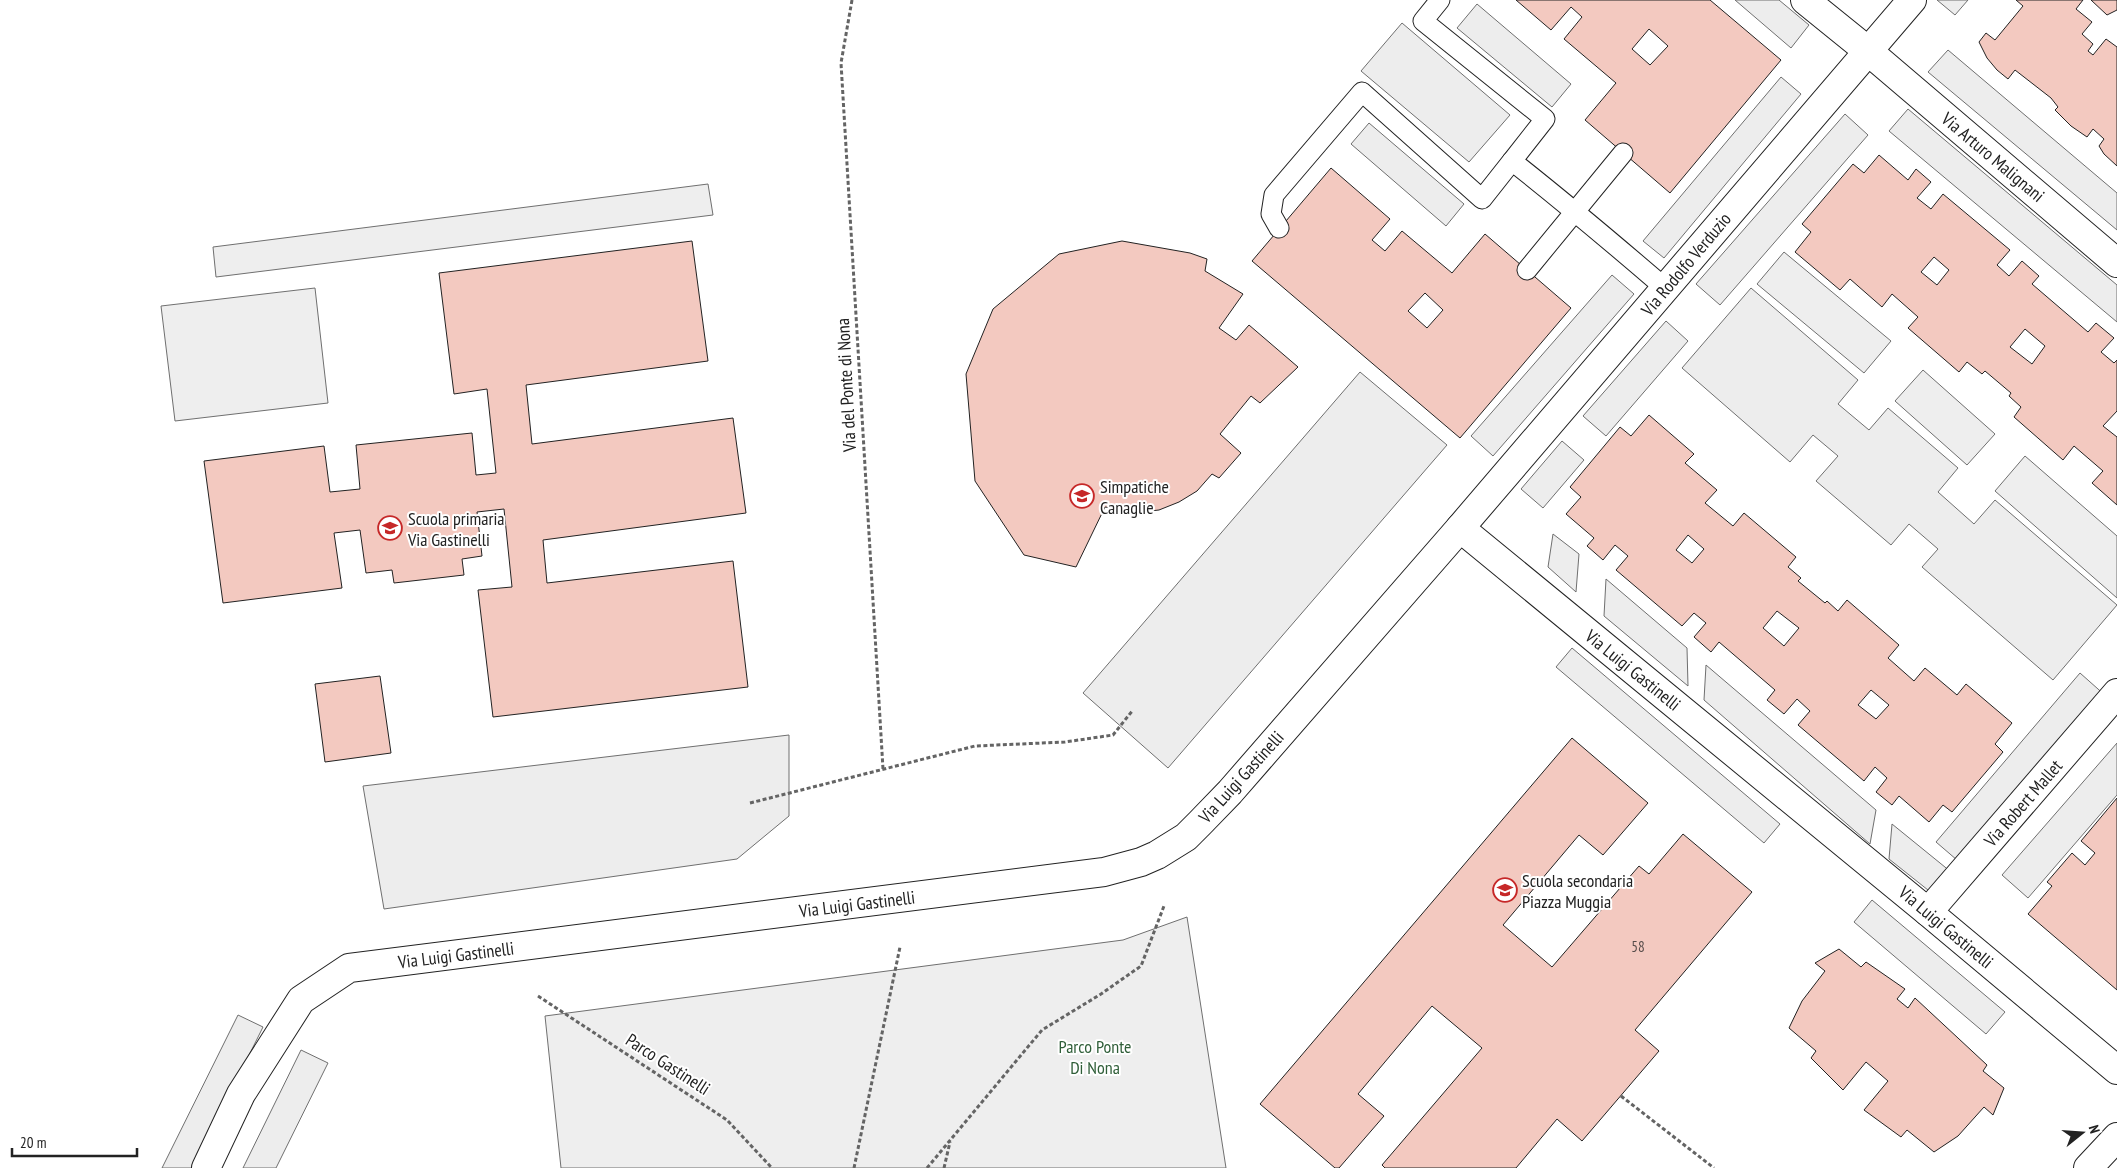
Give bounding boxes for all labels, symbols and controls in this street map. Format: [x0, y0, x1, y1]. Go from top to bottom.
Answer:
street label: Via Arturo Malignani [1936, 107, 2049, 207]
street label: Via Rodolfo Verduzio [1635, 207, 1736, 321]
street label: Via del Ponte di Nona [831, 318, 861, 453]
place label: Simpatiche Canaglie [1100, 475, 1169, 519]
school or university icon: Simpatiche Canaglie [1069, 483, 1095, 509]
place label: Scuola primaria Via Gastinelli [407, 507, 505, 551]
school or university icon: Scuola primaria Via Gastinelli [377, 515, 403, 541]
street label: Via Luigi Gastinelli [1580, 624, 1685, 716]
street label: Via Luigi Gastinelli [1193, 726, 1288, 829]
street label: Via Robert Mallet [1978, 755, 2067, 852]
place label: Scuola secondaria Piazza Muggia [1522, 869, 1633, 913]
school or university icon: Scuola secondaria Piazza Muggia [1492, 877, 1518, 903]
street label: Via Luigi Gastinelli [1893, 880, 1998, 973]
street label: Via Luigi Gastinelli [797, 885, 916, 923]
street label: Via Luigi Gastinelli [396, 936, 515, 974]
house number: 58 [1631, 937, 1645, 956]
street label: Parco Gastinelli [621, 1028, 715, 1100]
park label: Parco Ponte Di Nona [1059, 1035, 1131, 1079]
north arrow [2057, 1108, 2107, 1158]
text: N [2085, 1123, 2104, 1135]
scale bar [12, 1126, 138, 1158]
text: 20 m [20, 1133, 46, 1152]

